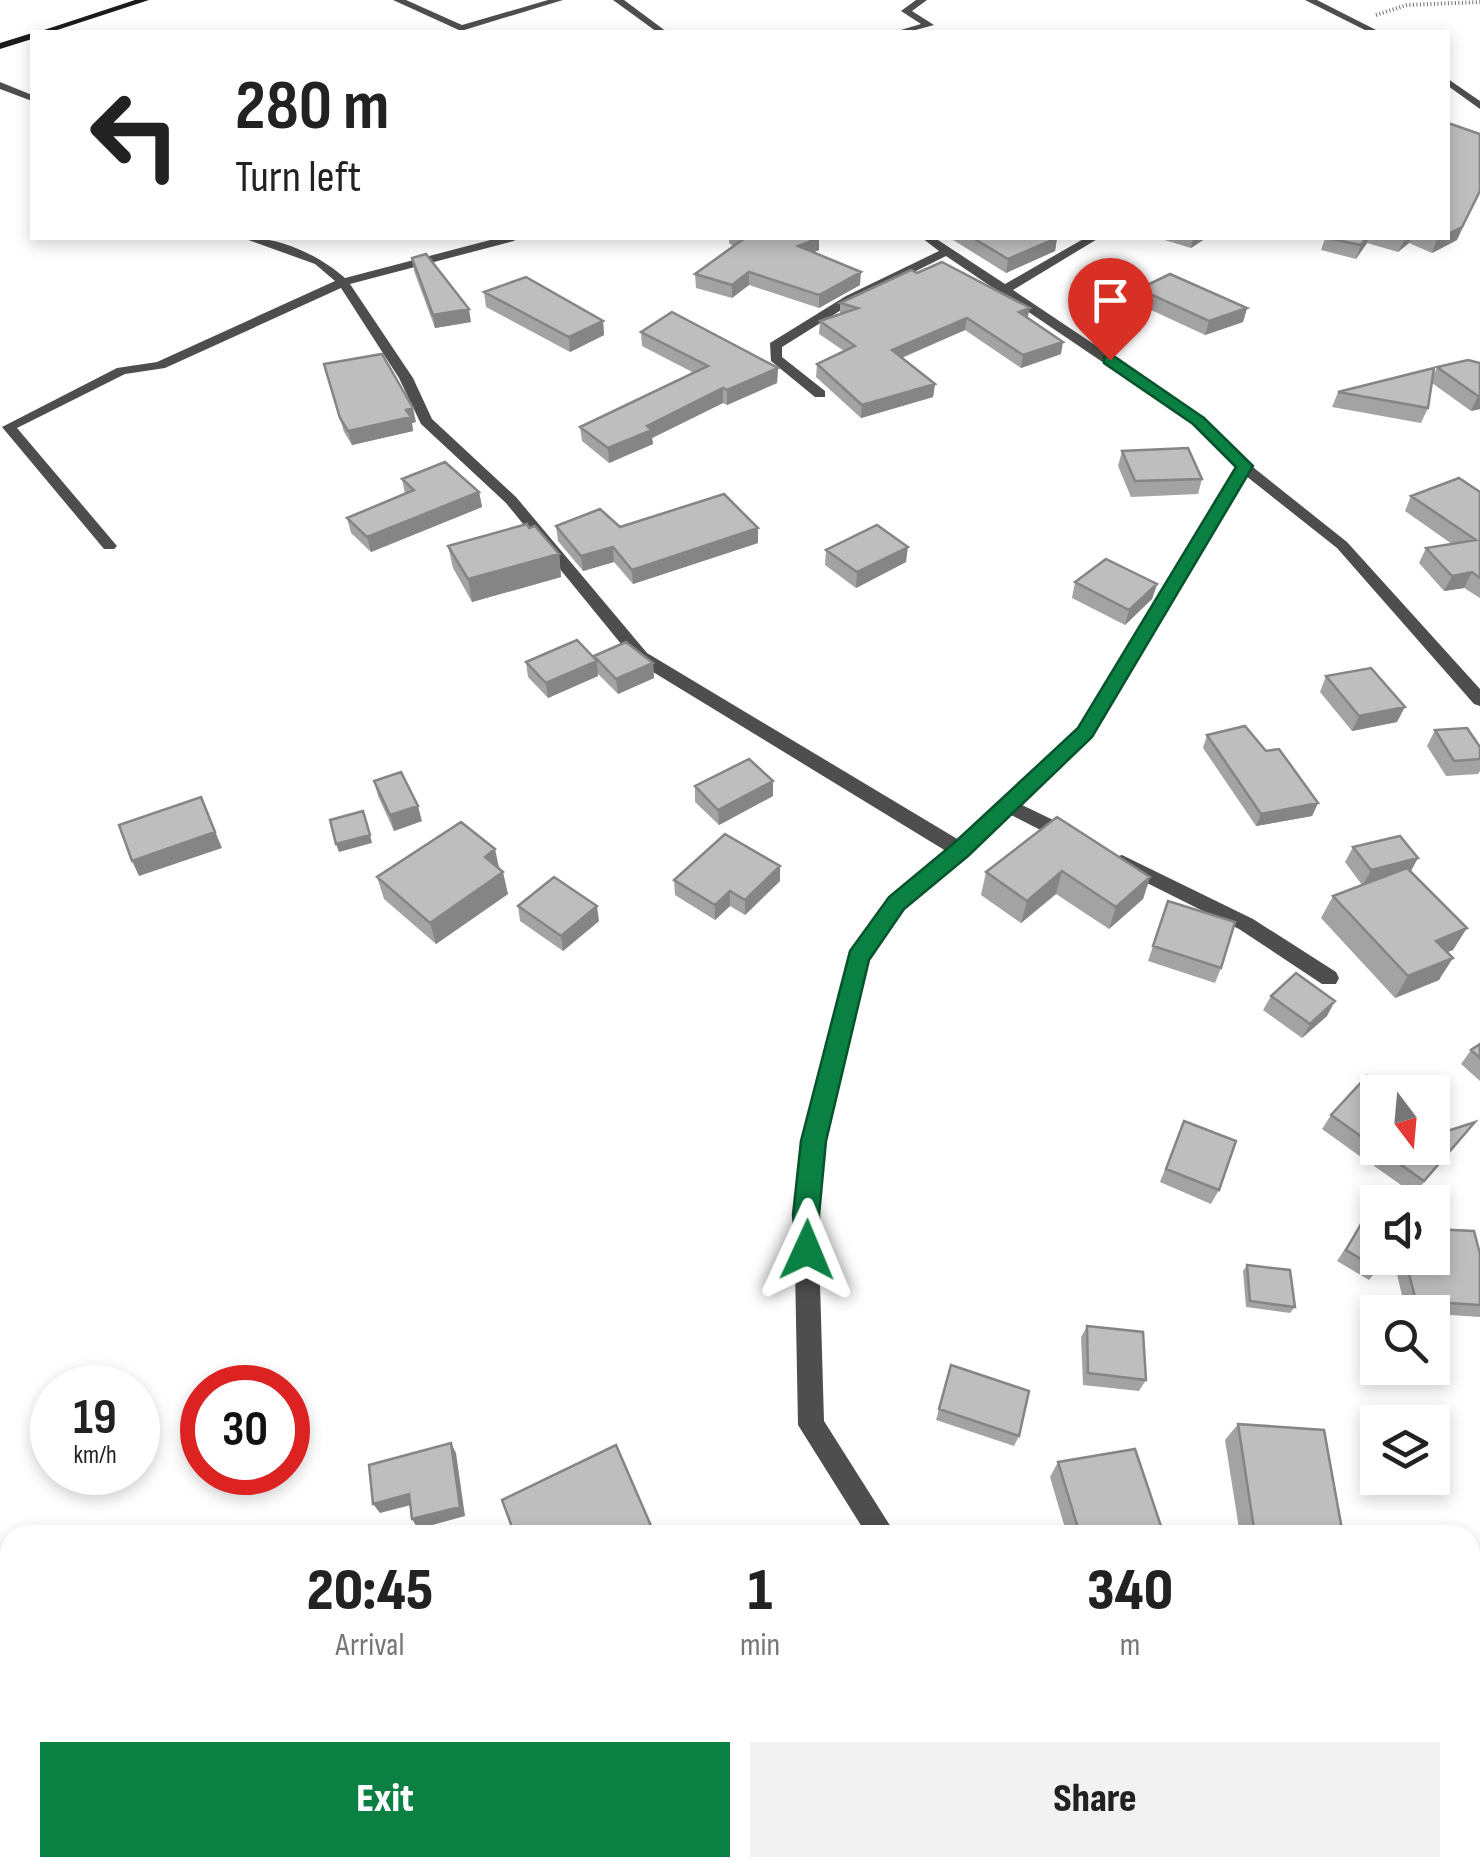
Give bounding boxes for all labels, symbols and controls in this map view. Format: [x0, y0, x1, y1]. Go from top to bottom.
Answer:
text: 280 m [235, 65, 389, 149]
icon: left [70, 70, 200, 200]
text: Turn left [235, 150, 361, 205]
pin [1068, 258, 1153, 361]
icon: arrive [1083, 273, 1138, 328]
north arrow [1360, 1075, 1450, 1165]
map controls [1360, 1075, 1450, 1495]
button: sound [1360, 1185, 1450, 1275]
position arrow [755, 1198, 859, 1302]
button: search [1360, 1295, 1450, 1385]
speed limit sign: 30 [180, 1365, 310, 1495]
text: 19 [73, 1388, 117, 1448]
button: layers [1360, 1405, 1450, 1495]
text: km/h [73, 1440, 117, 1471]
text: 20:45 [307, 1555, 433, 1627]
text: 1 [748, 1555, 772, 1627]
text: 340 [1087, 1555, 1173, 1627]
text: Arrival [336, 1626, 404, 1665]
text: min [740, 1626, 780, 1665]
text: m [1120, 1626, 1140, 1665]
button: Exit [40, 1742, 730, 1857]
button: Share [750, 1742, 1440, 1857]

